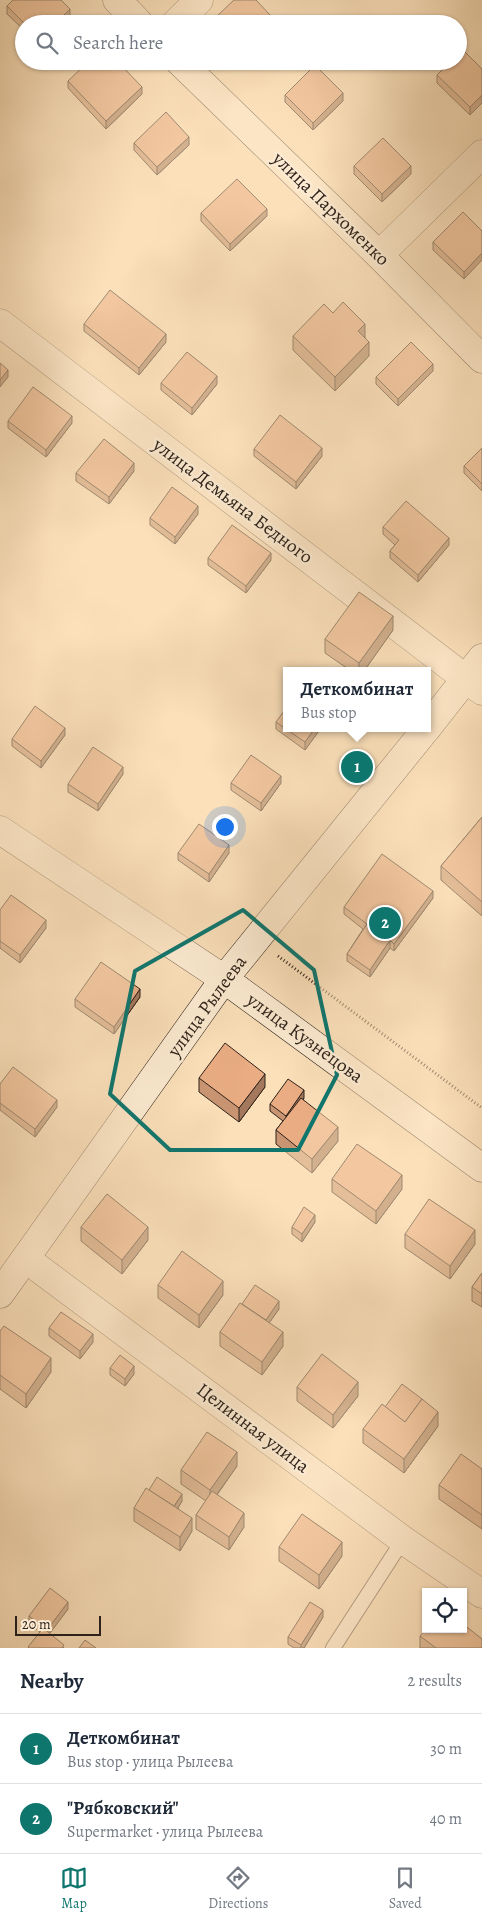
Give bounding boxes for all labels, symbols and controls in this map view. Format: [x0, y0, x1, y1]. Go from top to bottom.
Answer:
search box [15, 15, 467, 70]
icon: search [33, 29, 61, 57]
text: Search here [73, 30, 163, 56]
street label: улица Пархоменко [266, 146, 395, 272]
street label: улица Демьяна Бедного [147, 432, 318, 570]
popup [283, 667, 431, 732]
text: Деткомбинат [301, 676, 413, 702]
text: Bus stop [301, 702, 356, 724]
pin: 1 [341, 748, 373, 786]
your location [212, 814, 238, 840]
pin: 2 [369, 904, 401, 942]
street label: улица Рылеева [161, 950, 253, 1063]
street label: улица Кузнецова [241, 986, 369, 1089]
street label: Целинная улица [191, 1377, 315, 1479]
map controls [422, 1588, 467, 1633]
button: locate [422, 1588, 467, 1633]
scale bar [15, 1613, 101, 1636]
text: 20 m [22, 1615, 51, 1634]
text: Nearby [20, 1667, 83, 1695]
text: 2 results [407, 1670, 462, 1692]
text: Деткомбинат [67, 1725, 180, 1751]
text: 1 [33, 1738, 39, 1760]
text: 30 m [430, 1738, 462, 1760]
text: Bus stop · улица Рылеева [67, 1751, 233, 1773]
text: "Рябковский" [67, 1795, 179, 1821]
text: 2 [32, 1808, 40, 1830]
text: 40 m [430, 1808, 462, 1830]
text: Supermarket · улица Рылеева [67, 1821, 263, 1843]
tab: Map [60, 1864, 88, 1913]
tab: Directions [208, 1864, 268, 1913]
tab: Saved [389, 1864, 422, 1913]

